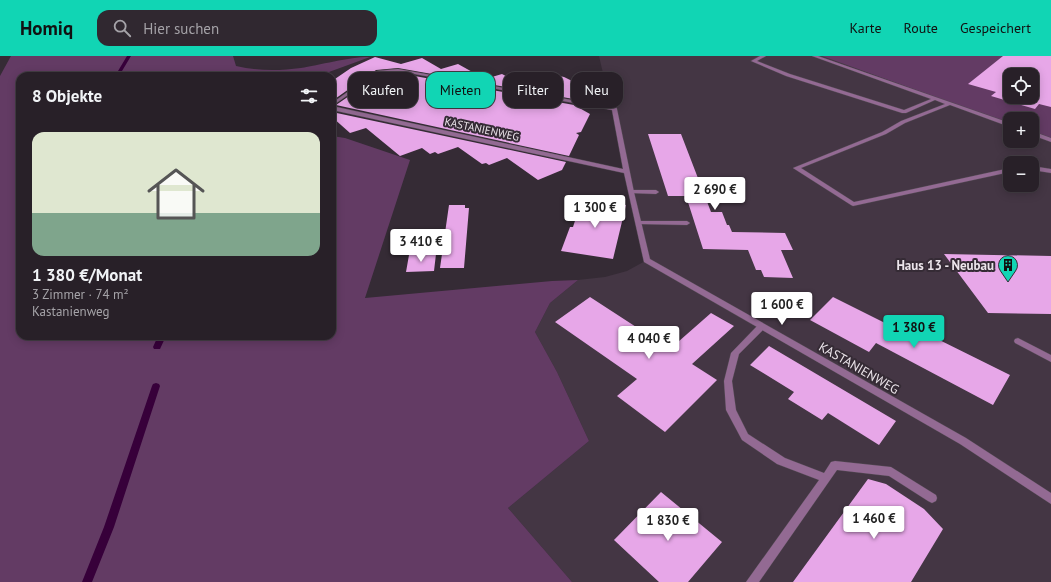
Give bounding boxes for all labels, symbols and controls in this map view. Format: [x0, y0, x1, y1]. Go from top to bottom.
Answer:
search box [97, 10, 377, 46]
text: Homiq [20, 16, 73, 40]
icon: search [111, 17, 133, 39]
text: Hier suchen [143, 19, 219, 38]
text: Karte [850, 19, 882, 37]
text: Route [904, 19, 938, 37]
text: Gespeichert [960, 19, 1031, 37]
map controls [1003, 68, 1039, 192]
button: locate [1003, 68, 1039, 104]
chip: Kaufen [348, 72, 418, 108]
chip: Mieten [426, 72, 495, 108]
chip: Filter [503, 72, 563, 108]
chip: Neu [571, 72, 623, 108]
text: 8 Objekte [32, 85, 102, 107]
icon: filters [298, 85, 320, 107]
button: + [1003, 112, 1039, 148]
street label: KASTANIENWEG [443, 114, 521, 144]
button: − [1003, 156, 1039, 192]
icon: home [140, 158, 212, 230]
pin: 2 690 € [678, 177, 752, 211]
text: 2 690 € [693, 181, 737, 198]
pin: 1 300 € [558, 195, 632, 229]
text: 1 300 € [573, 199, 617, 216]
pin: 3 410 € [384, 229, 458, 263]
text: 3 410 € [399, 233, 443, 250]
building icon: Haus 13 - Neubau [997, 254, 1019, 282]
place label: Haus 13 - Neubau [896, 257, 994, 274]
text: 1 380 €/Monat [32, 264, 142, 286]
text: 3 Zimmer · 74 m² [32, 286, 129, 303]
pin: 1 600 € [745, 292, 819, 326]
text: 1 600 € [760, 296, 804, 313]
text: Kastanienweg [32, 303, 110, 320]
pin: 1 380 € [877, 315, 951, 349]
text: 1 380 € [892, 319, 936, 336]
pin: 4 040 € [612, 326, 686, 360]
text: 4 040 € [627, 330, 671, 347]
street label: KASTANIENWEG [816, 338, 902, 398]
pin: 1 460 € [837, 506, 911, 540]
pin: 1 830 € [631, 508, 705, 542]
text: 1 460 € [852, 510, 896, 527]
text: 1 830 € [646, 512, 690, 529]

